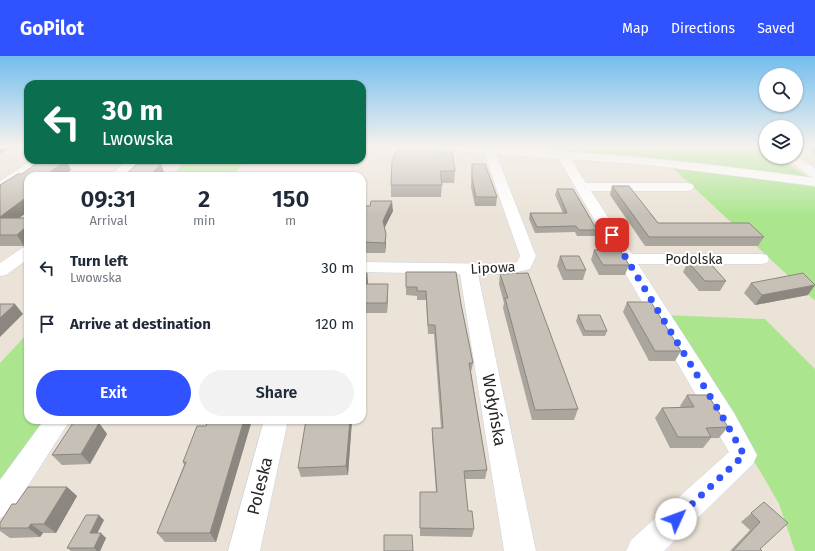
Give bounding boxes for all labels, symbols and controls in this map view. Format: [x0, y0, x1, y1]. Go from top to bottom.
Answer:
text: GoPilot [20, 17, 84, 40]
text: Map [622, 20, 649, 37]
text: Directions [671, 20, 735, 37]
text: Saved [757, 20, 795, 37]
map controls [759, 68, 803, 164]
button: search [759, 68, 803, 112]
text: 30 m [102, 94, 163, 127]
icon: left [36, 96, 88, 148]
button: layers [759, 120, 803, 164]
text: Lwowska [102, 128, 174, 150]
text: 09:31 [81, 185, 136, 213]
text: 2 [198, 185, 210, 213]
text: 150 [272, 185, 309, 213]
text: Arrival [89, 213, 127, 228]
text: min [193, 213, 215, 228]
text: m [285, 213, 296, 228]
pin [595, 218, 629, 252]
icon: arrive [601, 224, 623, 246]
street label: Podolska [665, 251, 723, 268]
text: Turn left [70, 252, 128, 270]
icon: left [36, 257, 58, 279]
street label: Lipowa [470, 258, 516, 278]
text: 30 m [321, 259, 354, 277]
text: Lwowska [70, 270, 122, 285]
icon: arrive [36, 313, 58, 335]
text: Arrive at destination [70, 315, 211, 333]
text: 120 m [315, 315, 354, 333]
button: Exit [36, 370, 191, 416]
button: Share [199, 370, 354, 416]
street label: Wołyńska [477, 372, 511, 448]
street label: Poleska [243, 455, 277, 517]
position arrow [655, 498, 697, 540]

